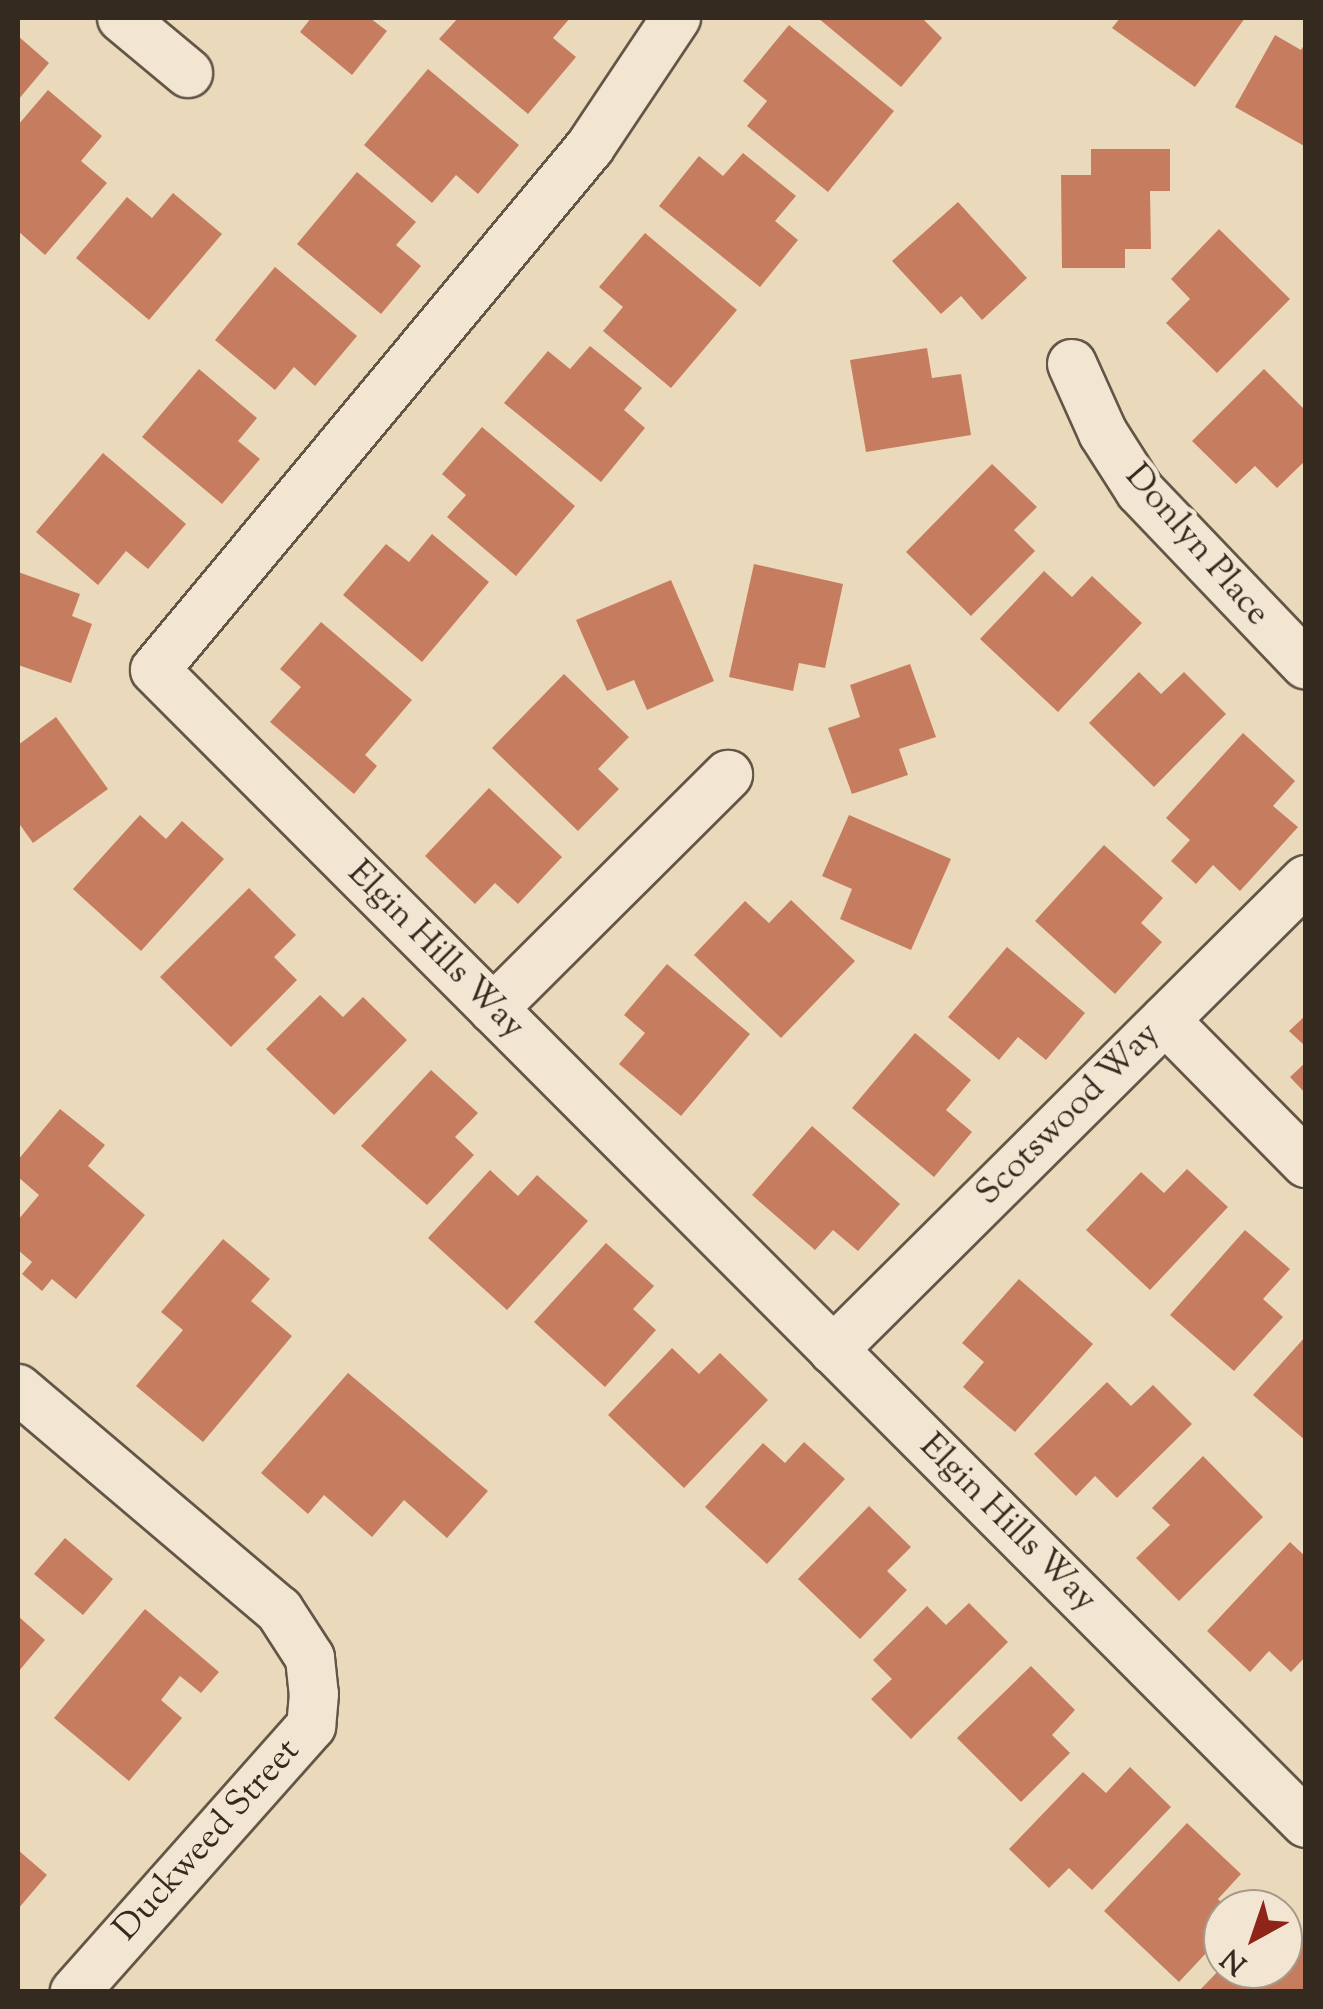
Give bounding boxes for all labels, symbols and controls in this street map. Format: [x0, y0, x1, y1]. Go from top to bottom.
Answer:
street label: Donlyn Place [1115, 457, 1277, 635]
street label: Elgin Hills Way [337, 853, 533, 1049]
street label: Scotswood Way [969, 1015, 1169, 1215]
street label: Elgin Hills Way [909, 1426, 1105, 1622]
street label: Duckweed Street [106, 1731, 310, 1951]
north arrow [1203, 1889, 1303, 1989]
text: N [1214, 1938, 1256, 1983]

